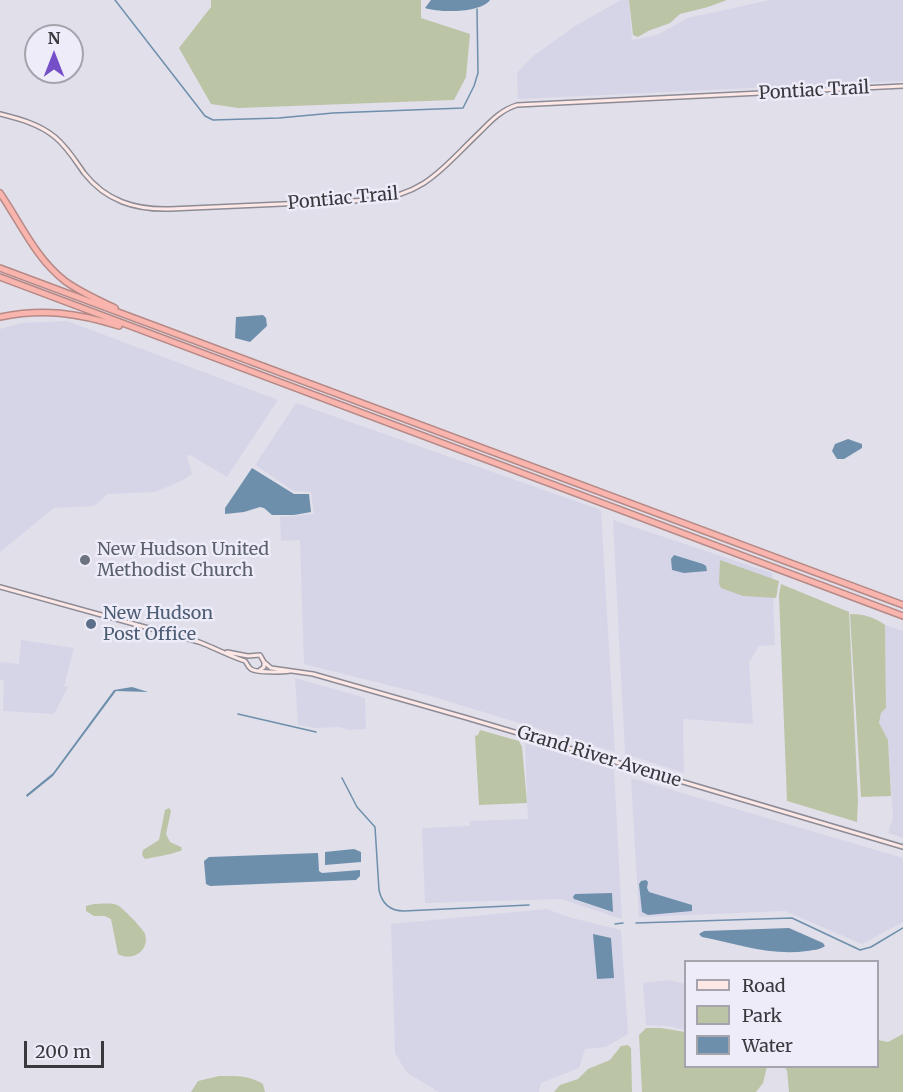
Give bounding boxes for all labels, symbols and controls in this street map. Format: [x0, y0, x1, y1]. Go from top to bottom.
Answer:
north arrow [24, 24, 84, 84]
text: N [48, 28, 60, 48]
street label: Pontiac Trail [758, 77, 870, 105]
street label: Pontiac Trail [287, 183, 399, 215]
place label: New Hudson United Methodist Church [97, 539, 269, 582]
marker: New Hudson United Methodist Church [78, 553, 92, 567]
place label: New Hudson Post Office [103, 603, 213, 646]
marker: New Hudson Post Office [84, 617, 98, 631]
street label: Grand River Avenue [514, 722, 684, 792]
legend [684, 960, 879, 1068]
text: Road [742, 974, 786, 997]
text: Park [742, 1004, 782, 1027]
scale bar [27, 1029, 106, 1067]
text: Water [742, 1034, 793, 1057]
text: 200 m [35, 1040, 91, 1063]

